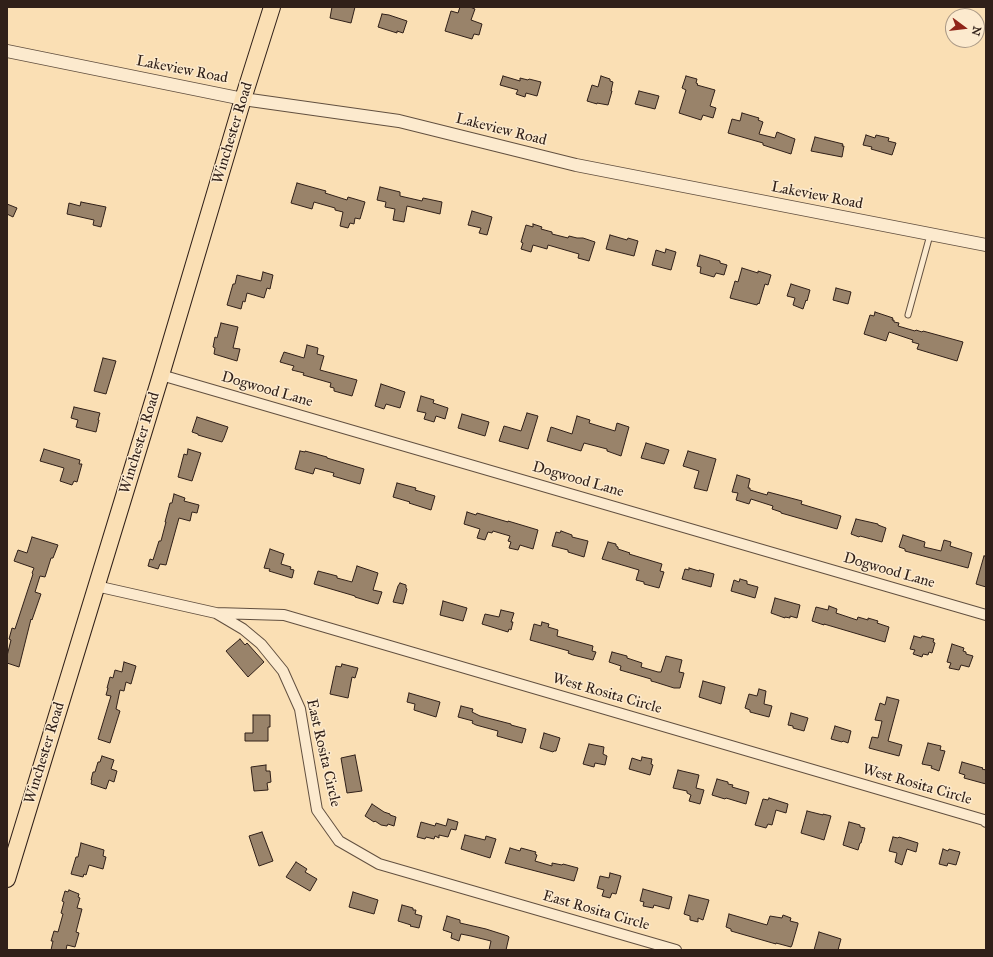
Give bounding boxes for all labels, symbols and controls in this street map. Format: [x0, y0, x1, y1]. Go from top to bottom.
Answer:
north arrow [945, 8, 985, 48]
text: N [969, 25, 984, 37]
street label: Lakeview Road [135, 52, 229, 88]
street label: Winchester Road [209, 80, 257, 186]
street label: Lakeview Road [454, 110, 548, 150]
street label: Lakeview Road [770, 178, 864, 214]
street label: Dogwood Lane [219, 368, 315, 412]
street label: Winchester Road [116, 390, 164, 496]
street label: Dogwood Lane [530, 458, 626, 502]
street label: Dogwood Lane [841, 549, 937, 593]
street label: West Rosita Circle [550, 670, 664, 718]
street label: East Rosita Circle [302, 697, 344, 809]
street label: Winchester Road [21, 700, 69, 806]
street label: West Rosita Circle [860, 761, 974, 809]
street label: East Rosita Circle [541, 887, 651, 935]

